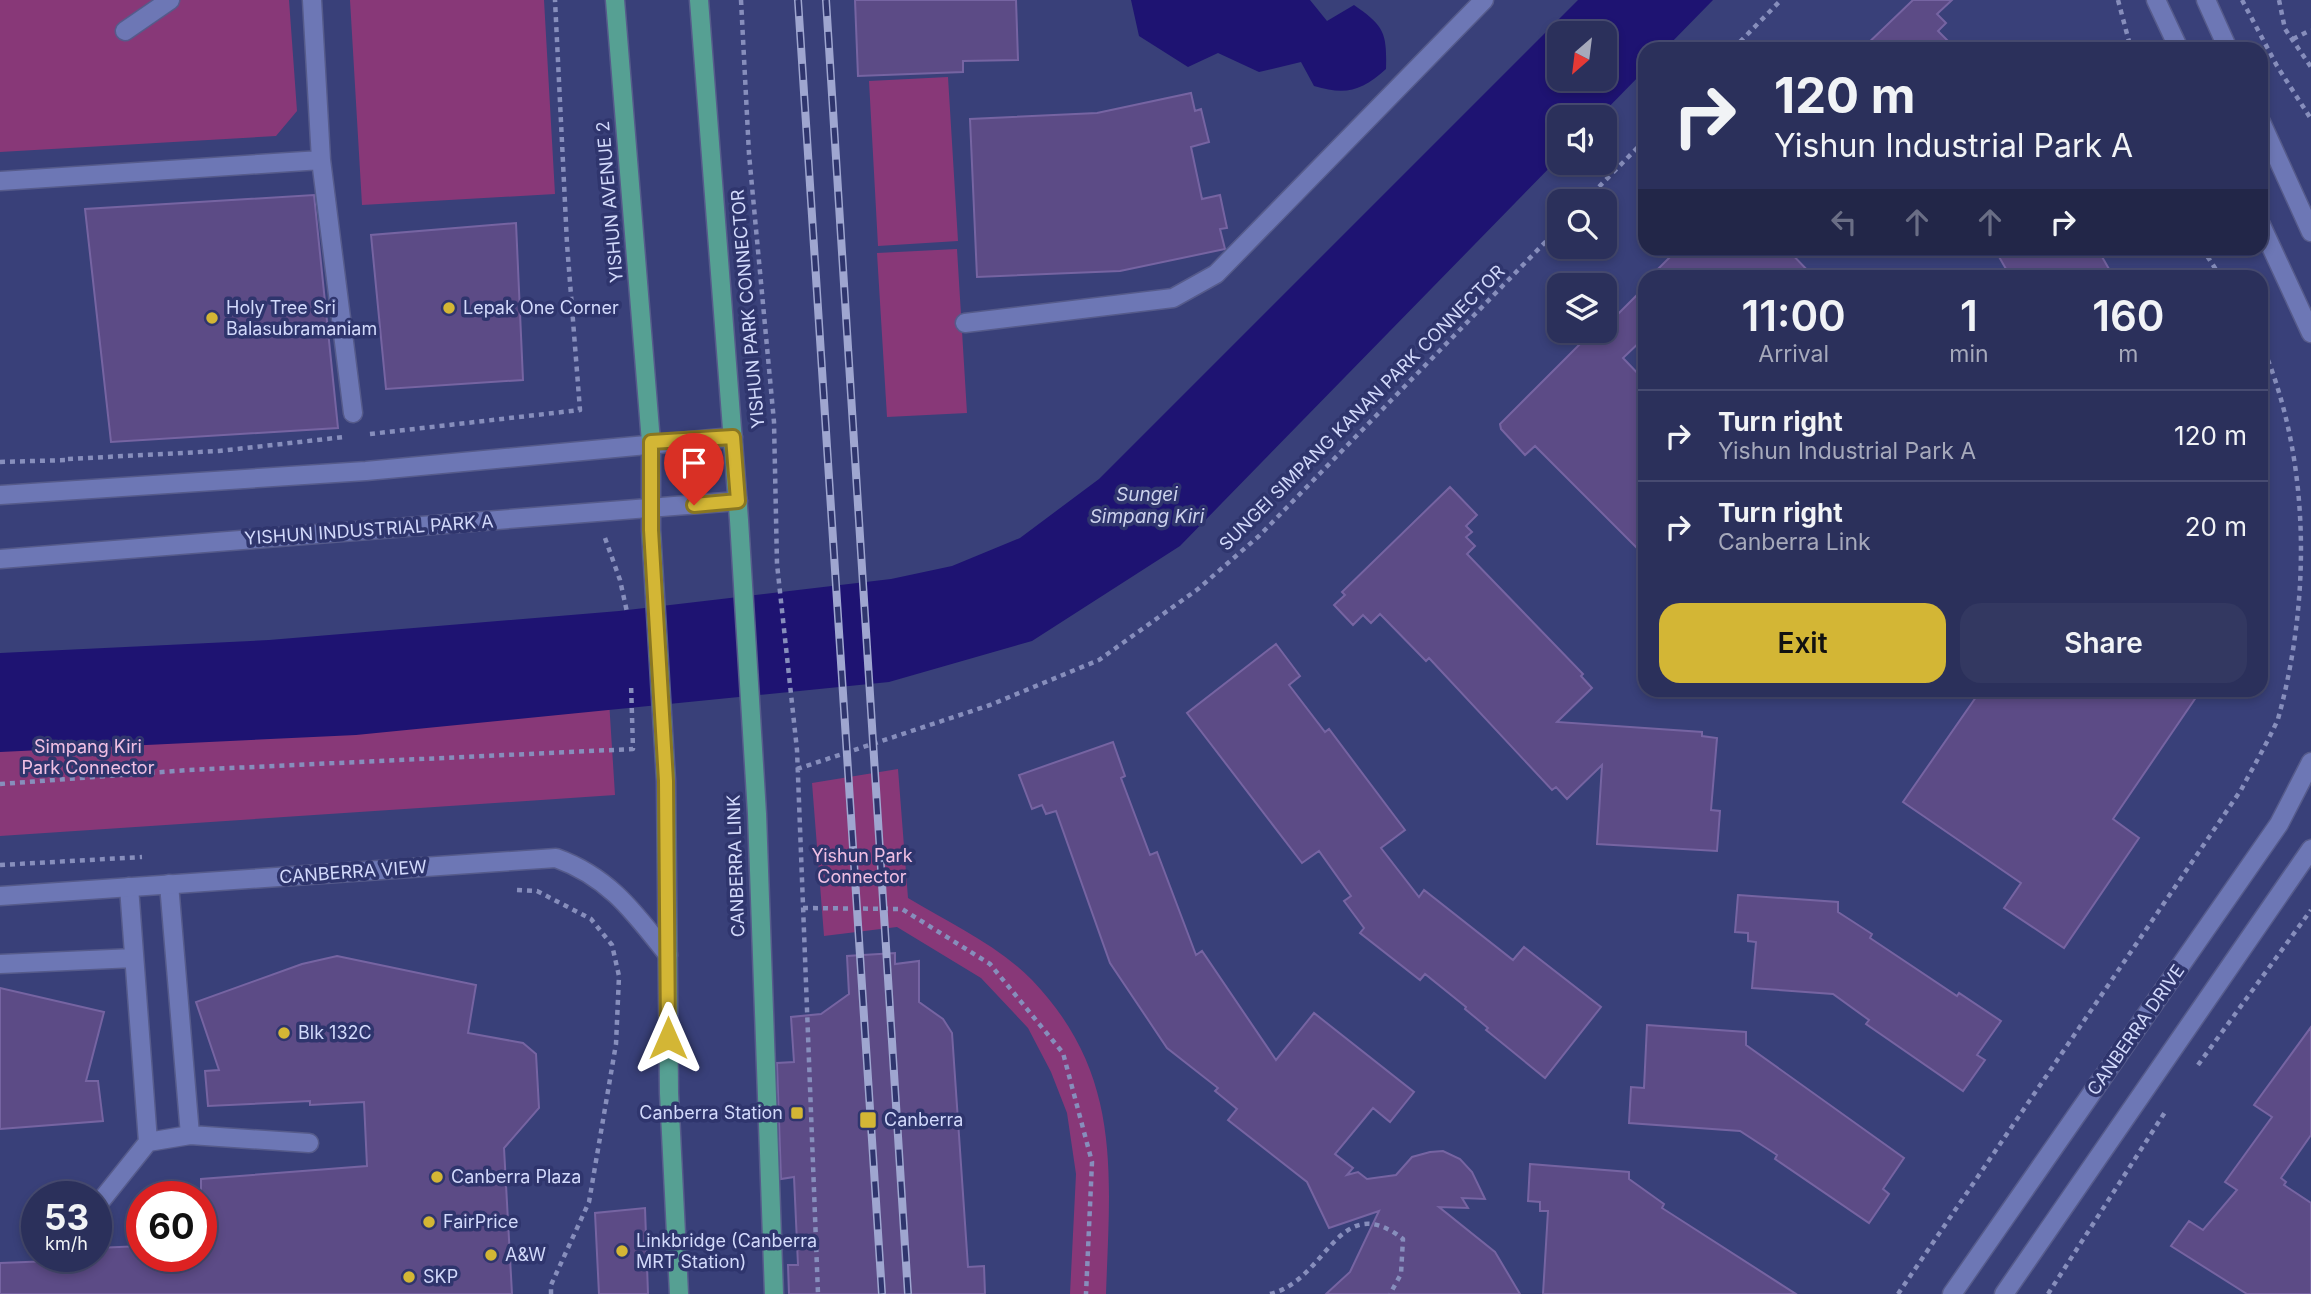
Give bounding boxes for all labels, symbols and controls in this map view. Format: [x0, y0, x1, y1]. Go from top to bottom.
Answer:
north arrow [1547, 21, 1617, 91]
map controls [1547, 21, 1617, 343]
text: 120 m [1774, 66, 1915, 125]
icon: right [1659, 70, 1750, 161]
button: sound [1547, 105, 1617, 175]
street label: YISHUN AVENUE 2 [592, 120, 627, 284]
text: Yishun Industrial Park A [1774, 126, 2133, 165]
street label: YISHUN PARK CONNECTOR [727, 188, 768, 429]
button: search [1547, 189, 1617, 259]
icon: left [1825, 203, 1863, 241]
icon: ahead [1898, 203, 1936, 241]
icon: ahead [1971, 203, 2009, 241]
icon: right [2044, 203, 2082, 241]
street label: SUNGEI SIMPANG KANAN PARK CONNECTOR [1215, 260, 1509, 555]
button: layers [1547, 273, 1617, 343]
text: 11:00 [1742, 290, 1846, 341]
text: 1 [1960, 290, 1978, 341]
text: 160 [2092, 290, 2164, 341]
place label: Holy Tree Sri Balasubramaniam [226, 297, 377, 339]
place label: Lepak One Corner [463, 297, 619, 318]
marker: Lepak One Corner [441, 300, 457, 316]
marker: Holy Tree Sri Balasubramaniam [204, 310, 220, 326]
text: Arrival [1758, 340, 1829, 368]
text: min [1949, 340, 1989, 368]
text: m [2118, 340, 2138, 368]
text: Turn right [1718, 406, 1843, 437]
icon: right [1659, 417, 1697, 455]
text: 120 m [2174, 420, 2247, 451]
pin [664, 433, 724, 505]
text: Yishun Industrial Park A [1718, 437, 1976, 465]
icon: arrive [675, 444, 713, 482]
water label: Sungei Simpang Kiri [1090, 483, 1205, 528]
text: Turn right [1718, 497, 1843, 528]
icon: right [1659, 508, 1697, 546]
street label: YISHUN INDUSTRIAL PARK A [244, 510, 494, 549]
text: 20 m [2185, 511, 2247, 542]
text: Canberra Link [1718, 528, 1871, 556]
button: Exit [1659, 603, 1946, 683]
button: Share [1960, 603, 2247, 683]
park label: Simpang Kiri Park Connector [22, 736, 155, 778]
street label: CANBERRA LINK [723, 794, 748, 938]
park label: Yishun Park Connector [811, 845, 913, 887]
street label: CANBERRA VIEW [278, 856, 428, 887]
street label: CANBERRA DRIVE [2083, 960, 2189, 1099]
position arrow [631, 1001, 705, 1075]
place label: Blk 132C [298, 1022, 372, 1043]
marker: Blk 132C [276, 1025, 292, 1041]
place label: Canberra Station [639, 1102, 783, 1123]
marker: Canberra Station [789, 1105, 805, 1121]
place label: Canberra [884, 1109, 963, 1130]
marker: Canberra [858, 1110, 878, 1130]
place label: Canberra Plaza [451, 1166, 581, 1187]
marker: Canberra Plaza [429, 1169, 445, 1185]
speed limit sign: 60 [126, 1181, 217, 1272]
text: 53 [44, 1196, 89, 1238]
place label: FairPrice [443, 1211, 518, 1232]
marker: FairPrice [421, 1214, 437, 1230]
place label: Linkbridge (Canberra MRT Station) [636, 1230, 817, 1272]
text: km/h [45, 1233, 88, 1254]
marker: Linkbridge (Canberra MRT Station) [614, 1243, 630, 1259]
place label: A&W [505, 1244, 546, 1265]
marker: A&W [483, 1247, 499, 1263]
place label: SKP [423, 1266, 458, 1287]
marker: SKP [401, 1269, 417, 1285]

